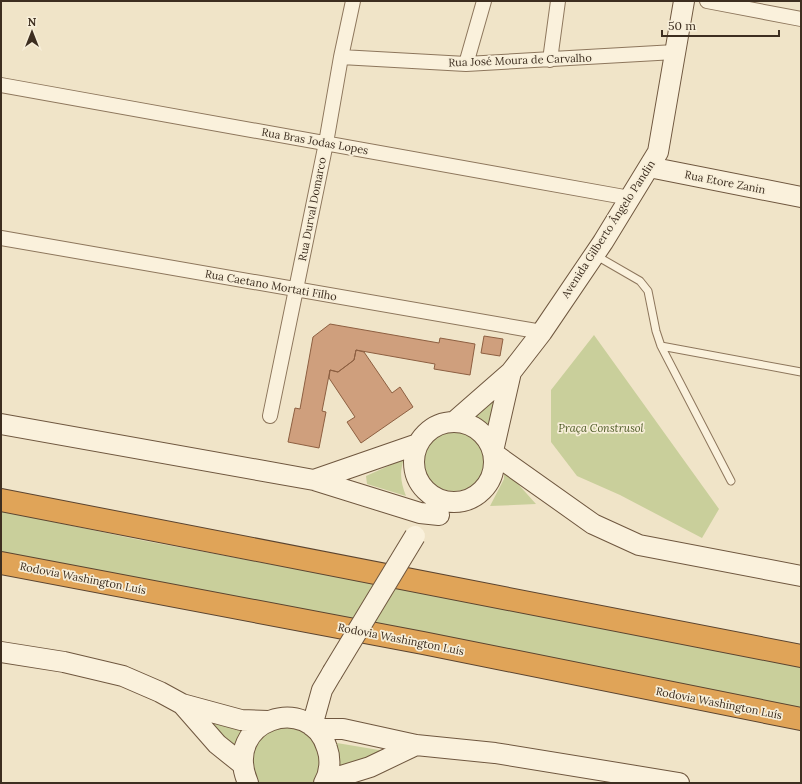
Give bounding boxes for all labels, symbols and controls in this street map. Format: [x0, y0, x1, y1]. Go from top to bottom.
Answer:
north arrow [12, 12, 52, 52]
scale bar [662, 12, 779, 38]
text: N [28, 15, 37, 29]
text: 50 m [668, 18, 696, 33]
street label: Rua José Moura de Carvalho [448, 50, 592, 70]
street label: Rua Bras Jodas Lopes [260, 125, 370, 157]
street label: Rua Durval Domarco [295, 156, 329, 262]
street label: Avenida Gilberto Ângelo Pandin [558, 157, 658, 301]
street label: Rua Etore Zanin [683, 167, 767, 197]
street label: Rua Caetano Mortati Filho [204, 266, 338, 304]
park label: Praça Construsol [558, 421, 644, 435]
street label: Rodovia Washington Luís [19, 559, 147, 597]
street label: Rodovia Washington Luís [337, 620, 465, 658]
street label: Rodovia Washington Luís [655, 684, 783, 722]

